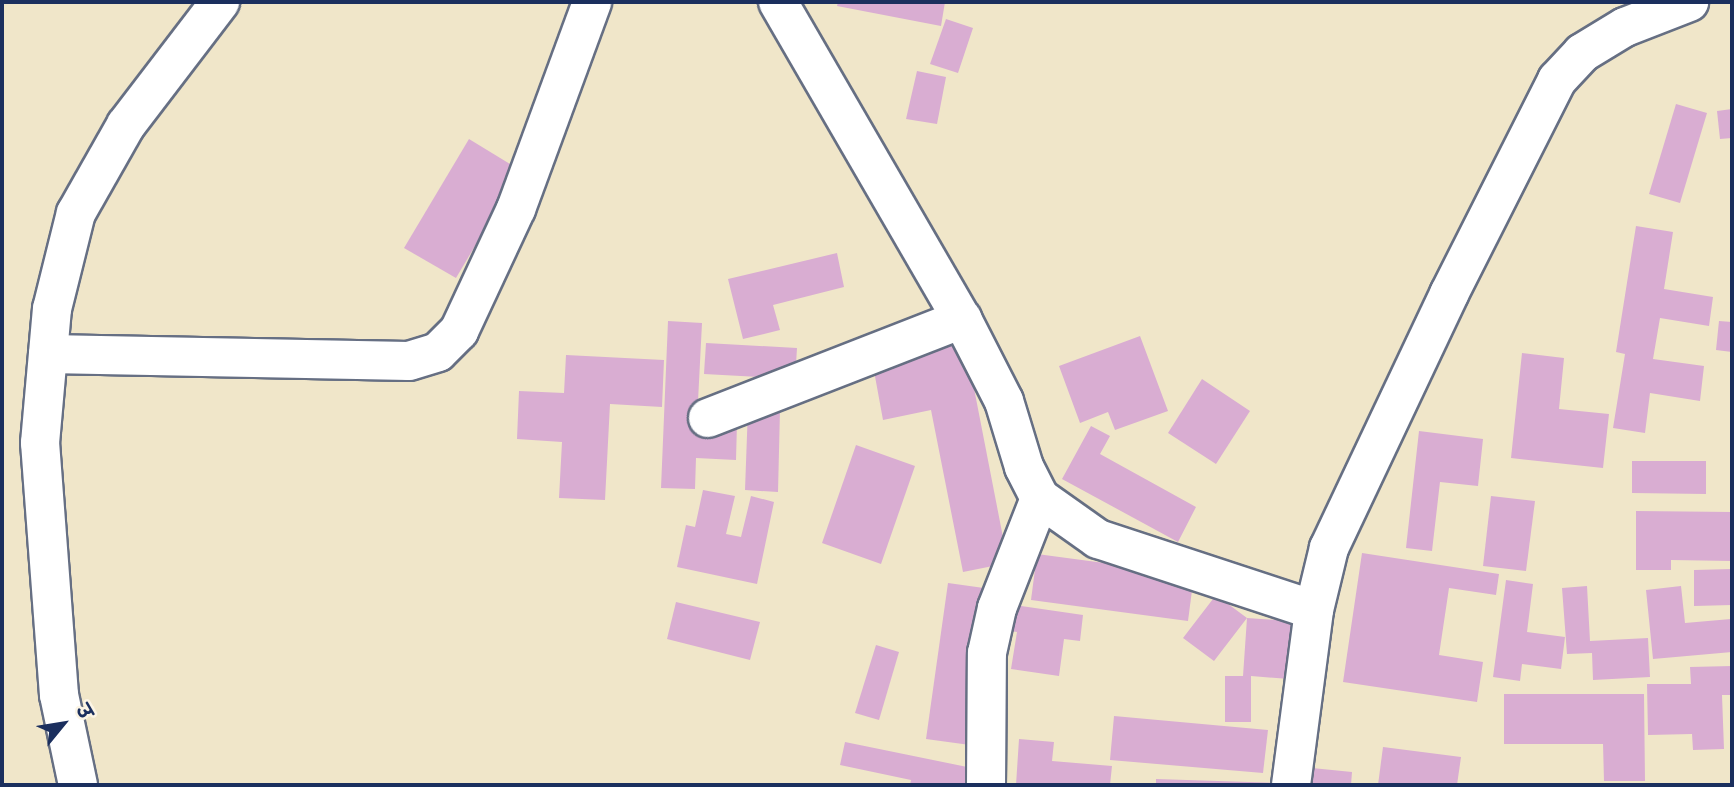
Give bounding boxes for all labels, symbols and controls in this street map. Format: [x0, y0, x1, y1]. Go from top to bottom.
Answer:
north arrow [28, 689, 98, 759]
text: उ [68, 702, 95, 724]

